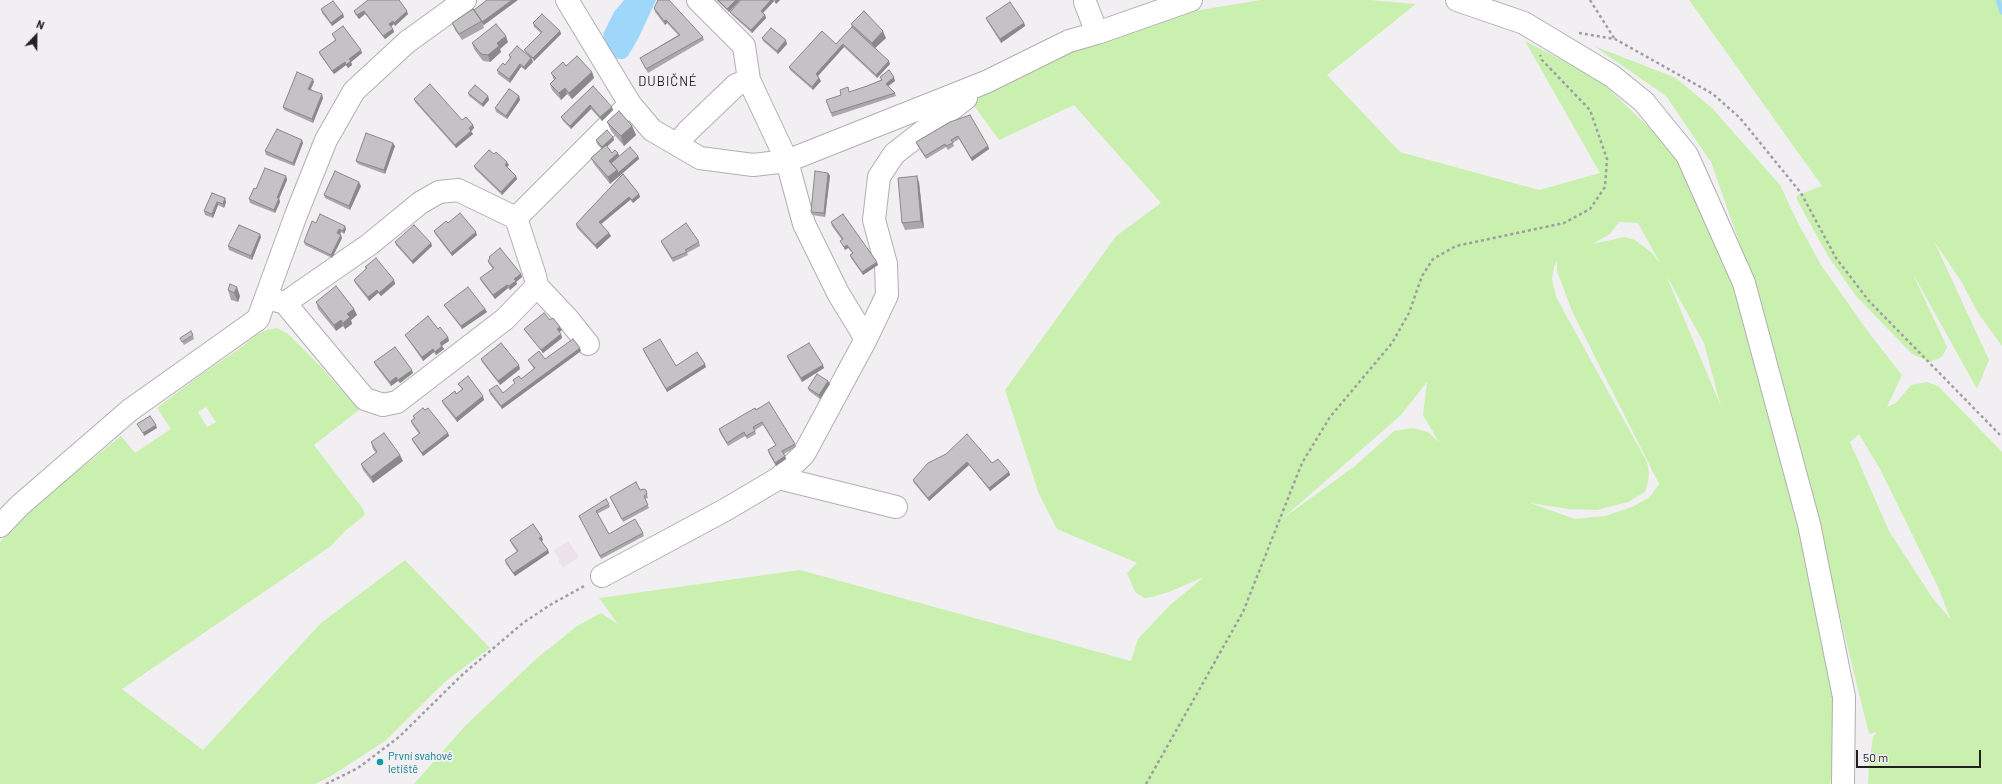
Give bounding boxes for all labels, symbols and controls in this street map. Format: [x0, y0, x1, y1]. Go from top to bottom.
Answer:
north arrow [16, 16, 56, 56]
text: N [35, 17, 47, 32]
district label: DUBIČNÉ [638, 74, 698, 90]
scale bar [1858, 742, 1983, 768]
place label: První svahové letiště [388, 749, 453, 775]
text: 50 m [1863, 750, 1888, 764]
marker: První svahové letiště [375, 757, 385, 767]

